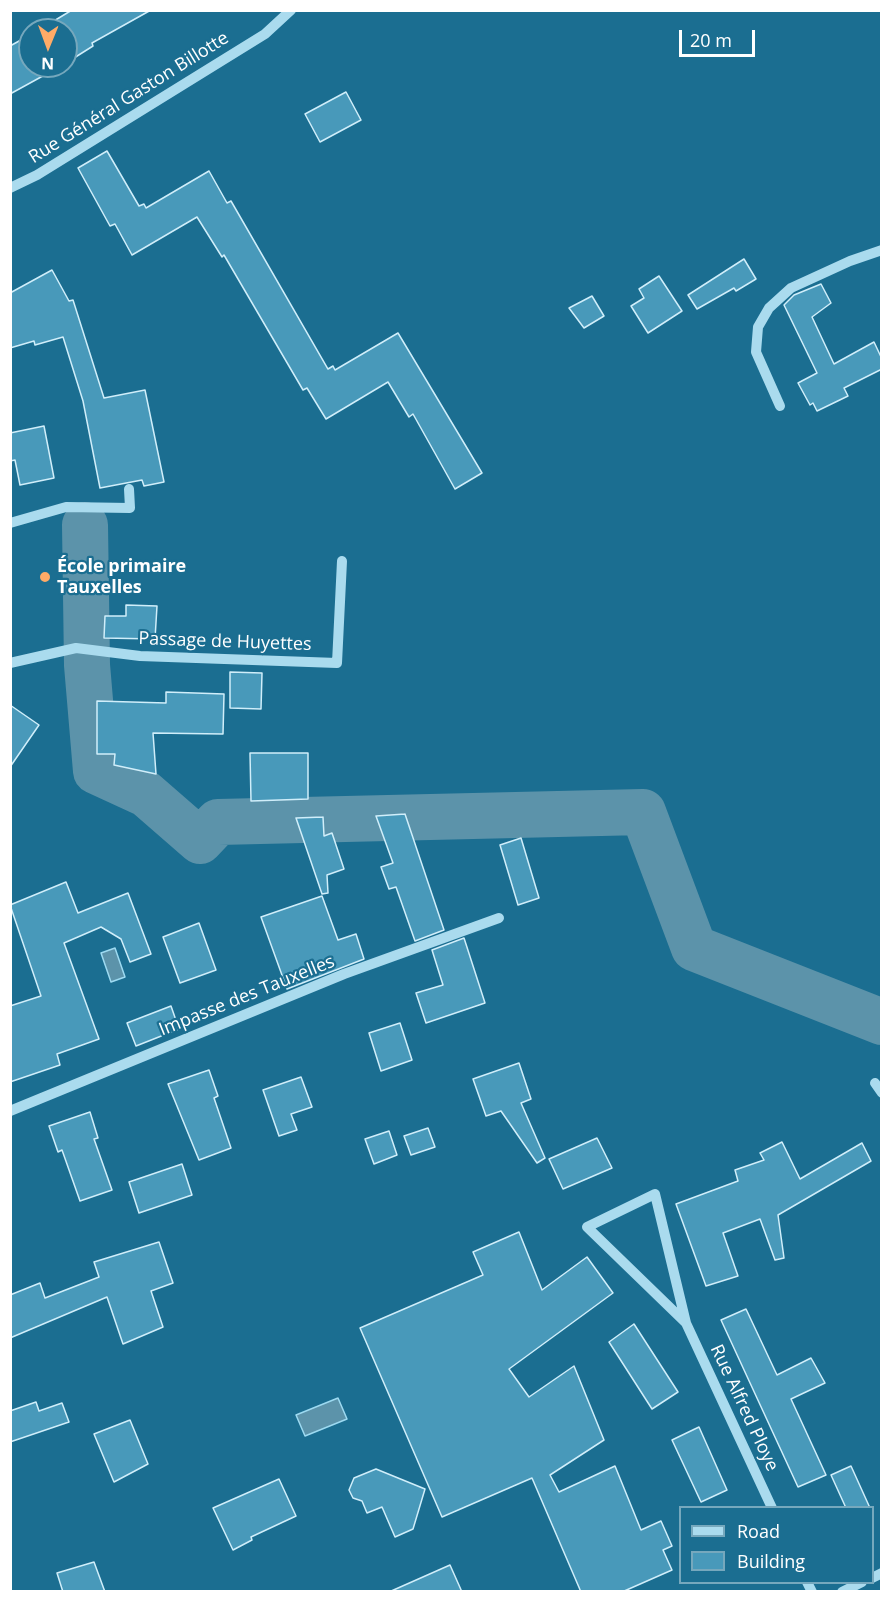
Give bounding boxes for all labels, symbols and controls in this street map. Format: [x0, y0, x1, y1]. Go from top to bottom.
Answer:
north arrow [18, 18, 78, 78]
scale bar [682, 18, 758, 56]
street label: Rue Général Gaston Billotte [25, 28, 233, 168]
text: 20 m [690, 28, 732, 52]
text: N [41, 53, 54, 75]
place label: École primaire Tauxelles [57, 556, 186, 598]
marker: École primaire Tauxelles [38, 570, 52, 584]
street label: Passage de Huyettes [138, 628, 312, 656]
street label: Impasse des Tauxelles [156, 951, 338, 1041]
street label: Rue Alfred Ploye [705, 1341, 783, 1475]
legend [679, 1506, 874, 1584]
text: Road [737, 1519, 780, 1543]
text: Building [737, 1549, 805, 1573]

